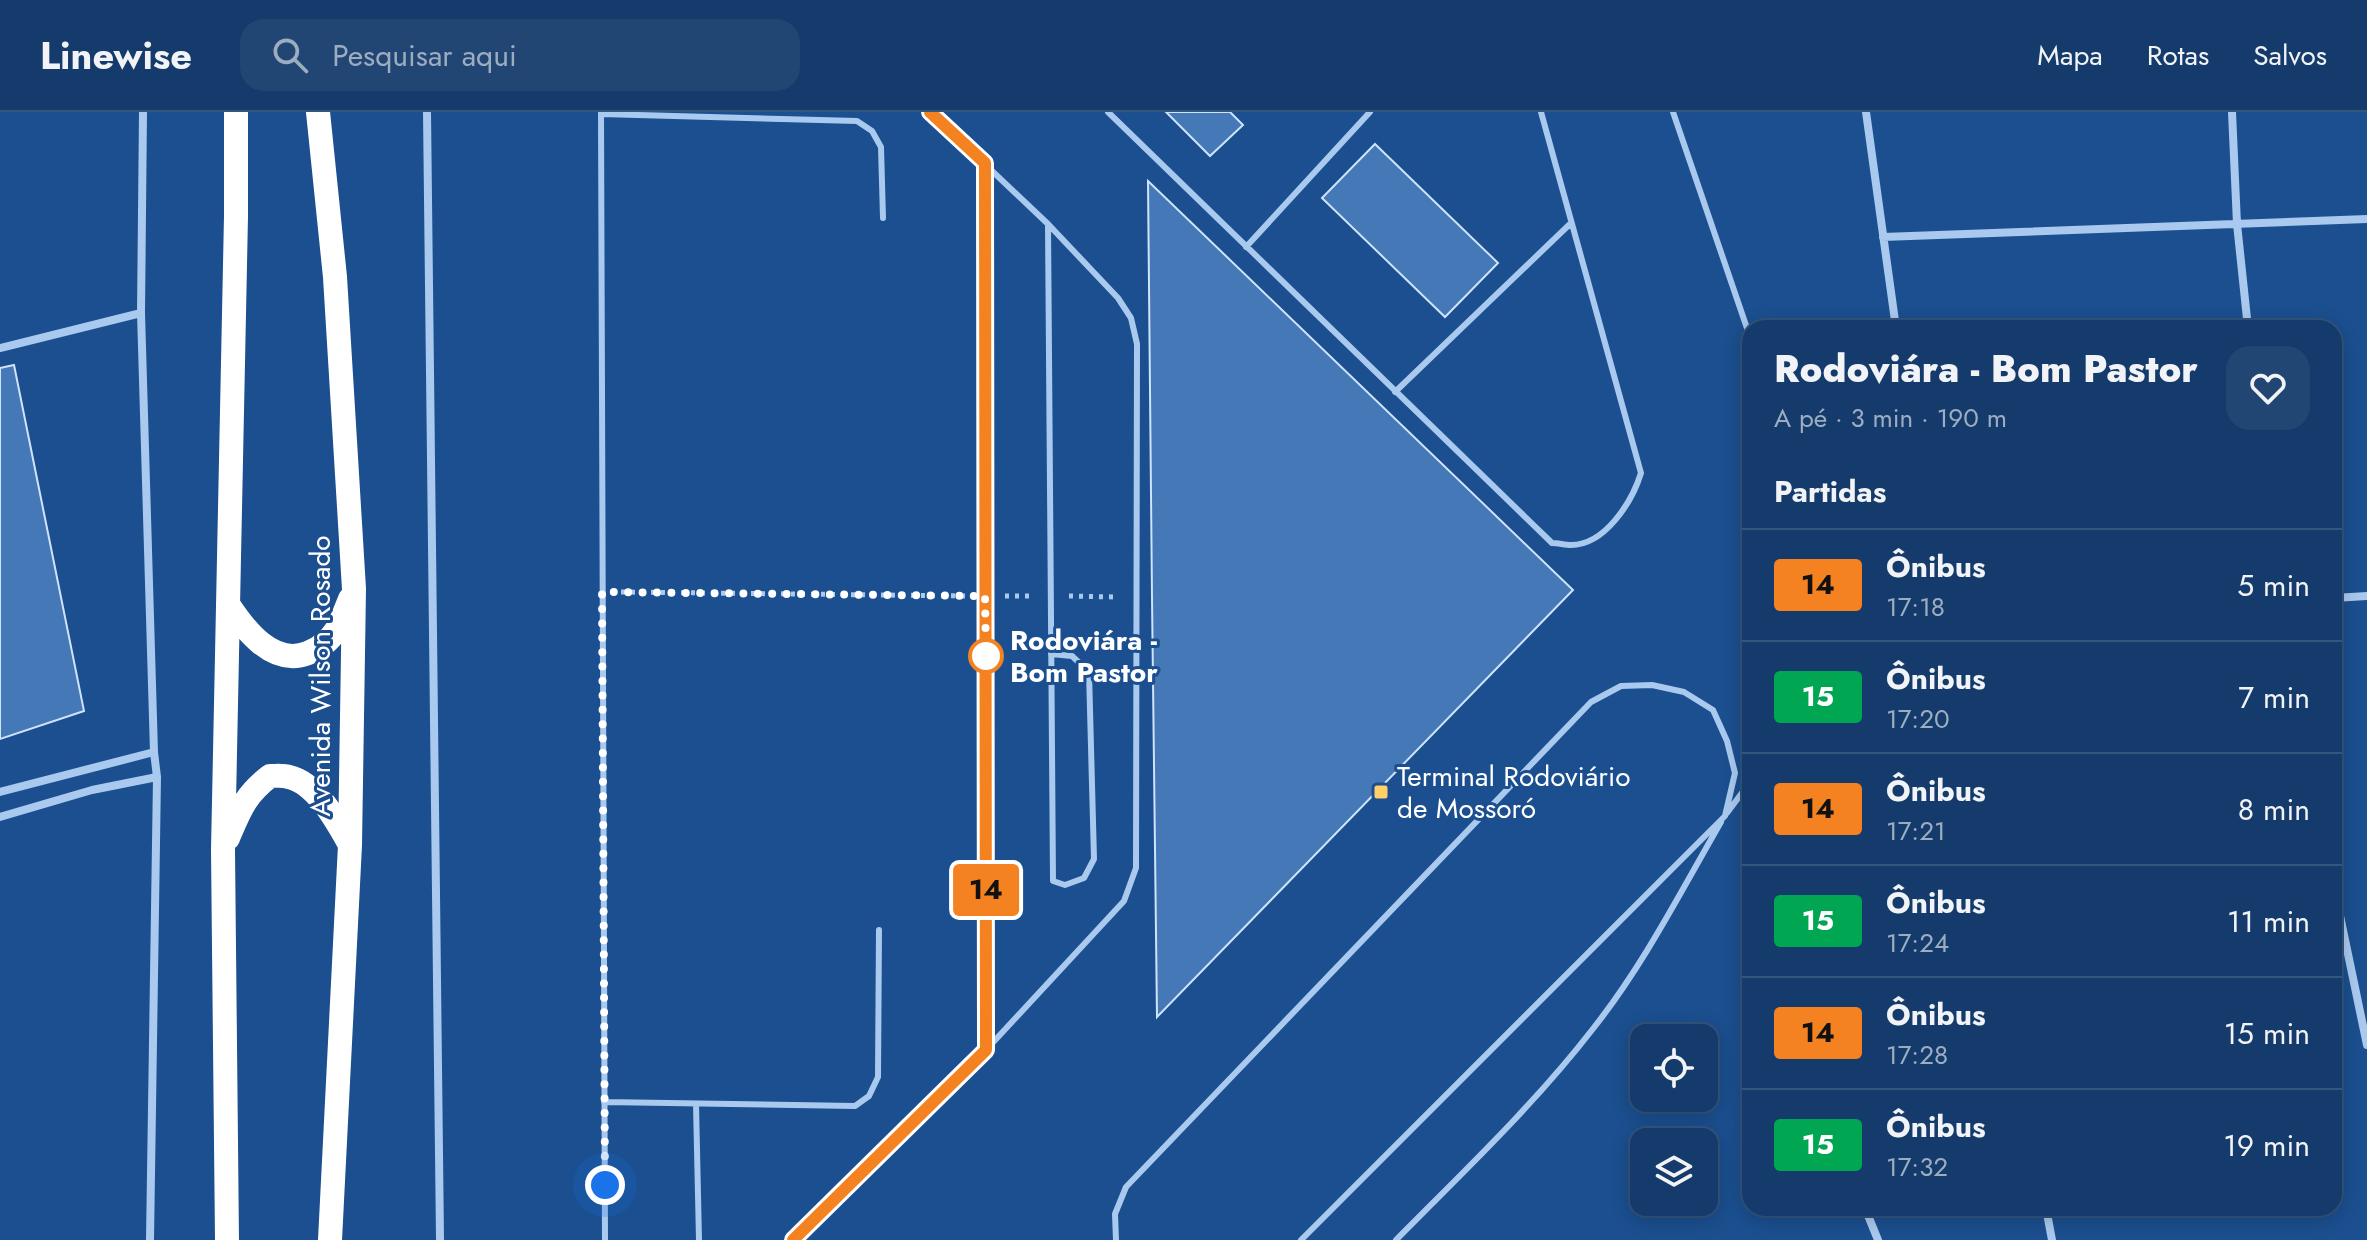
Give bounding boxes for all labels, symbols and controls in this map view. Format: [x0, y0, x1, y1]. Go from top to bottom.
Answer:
search box [240, 19, 800, 91]
text: Linewise [40, 28, 192, 83]
icon: search [268, 33, 312, 77]
text: Pesquisar aqui [332, 34, 517, 77]
text: Mapa [2037, 35, 2103, 76]
text: Rotas [2147, 35, 2209, 76]
text: Salvos [2253, 35, 2327, 76]
text: Rodoviára - Bom Pastor [1774, 341, 2198, 396]
button: heart [2226, 346, 2310, 430]
text: A pé · 3 min · 190 m [1774, 399, 2007, 437]
text: Partidas [1774, 470, 1886, 513]
street label: Avenida Wilson Rosado [300, 535, 341, 817]
text: Ônibus [1886, 545, 1986, 588]
text: 14 [1801, 564, 1835, 605]
text: 5 min [2237, 564, 2310, 607]
text: 17:18 [1886, 588, 1945, 626]
place label: Rodoviára - Bom Pastor [1010, 620, 1158, 693]
marker: Rodoviára - Bom Pastor [969, 639, 1003, 673]
text: Ônibus [1886, 657, 1986, 700]
text: 15 [1802, 676, 1834, 717]
text: 7 min [2238, 676, 2310, 719]
text: 17:20 [1886, 700, 1950, 738]
place label: Terminal Rodoviário de Mossoró [1397, 756, 1631, 829]
text: Ônibus [1886, 769, 1986, 812]
marker: Terminal Rodoviário de Mossoró [1372, 783, 1390, 801]
text: 14 [1801, 788, 1835, 829]
text: 8 min [2238, 788, 2310, 831]
text: 17:21 [1886, 812, 1946, 850]
line badge: 14 [950, 864, 1022, 916]
text: 14 [969, 869, 1003, 910]
text: Ônibus [1886, 881, 1986, 924]
text: 15 [1802, 900, 1834, 941]
text: 11 min [2227, 900, 2310, 943]
text: 17:24 [1886, 924, 1949, 962]
text: Ônibus [1886, 993, 1986, 1036]
text: 14 [1801, 1012, 1835, 1053]
text: 15 min [2224, 1012, 2310, 1055]
map controls [1630, 1024, 1718, 1216]
button: locate [1630, 1024, 1718, 1112]
text: 17:28 [1886, 1036, 1948, 1074]
text: Ônibus [1886, 1105, 1986, 1148]
text: 15 [1802, 1124, 1834, 1165]
text: 19 min [2223, 1124, 2310, 1167]
button: layers [1630, 1128, 1718, 1216]
text: 17:32 [1886, 1148, 1948, 1186]
your location [585, 1165, 625, 1205]

